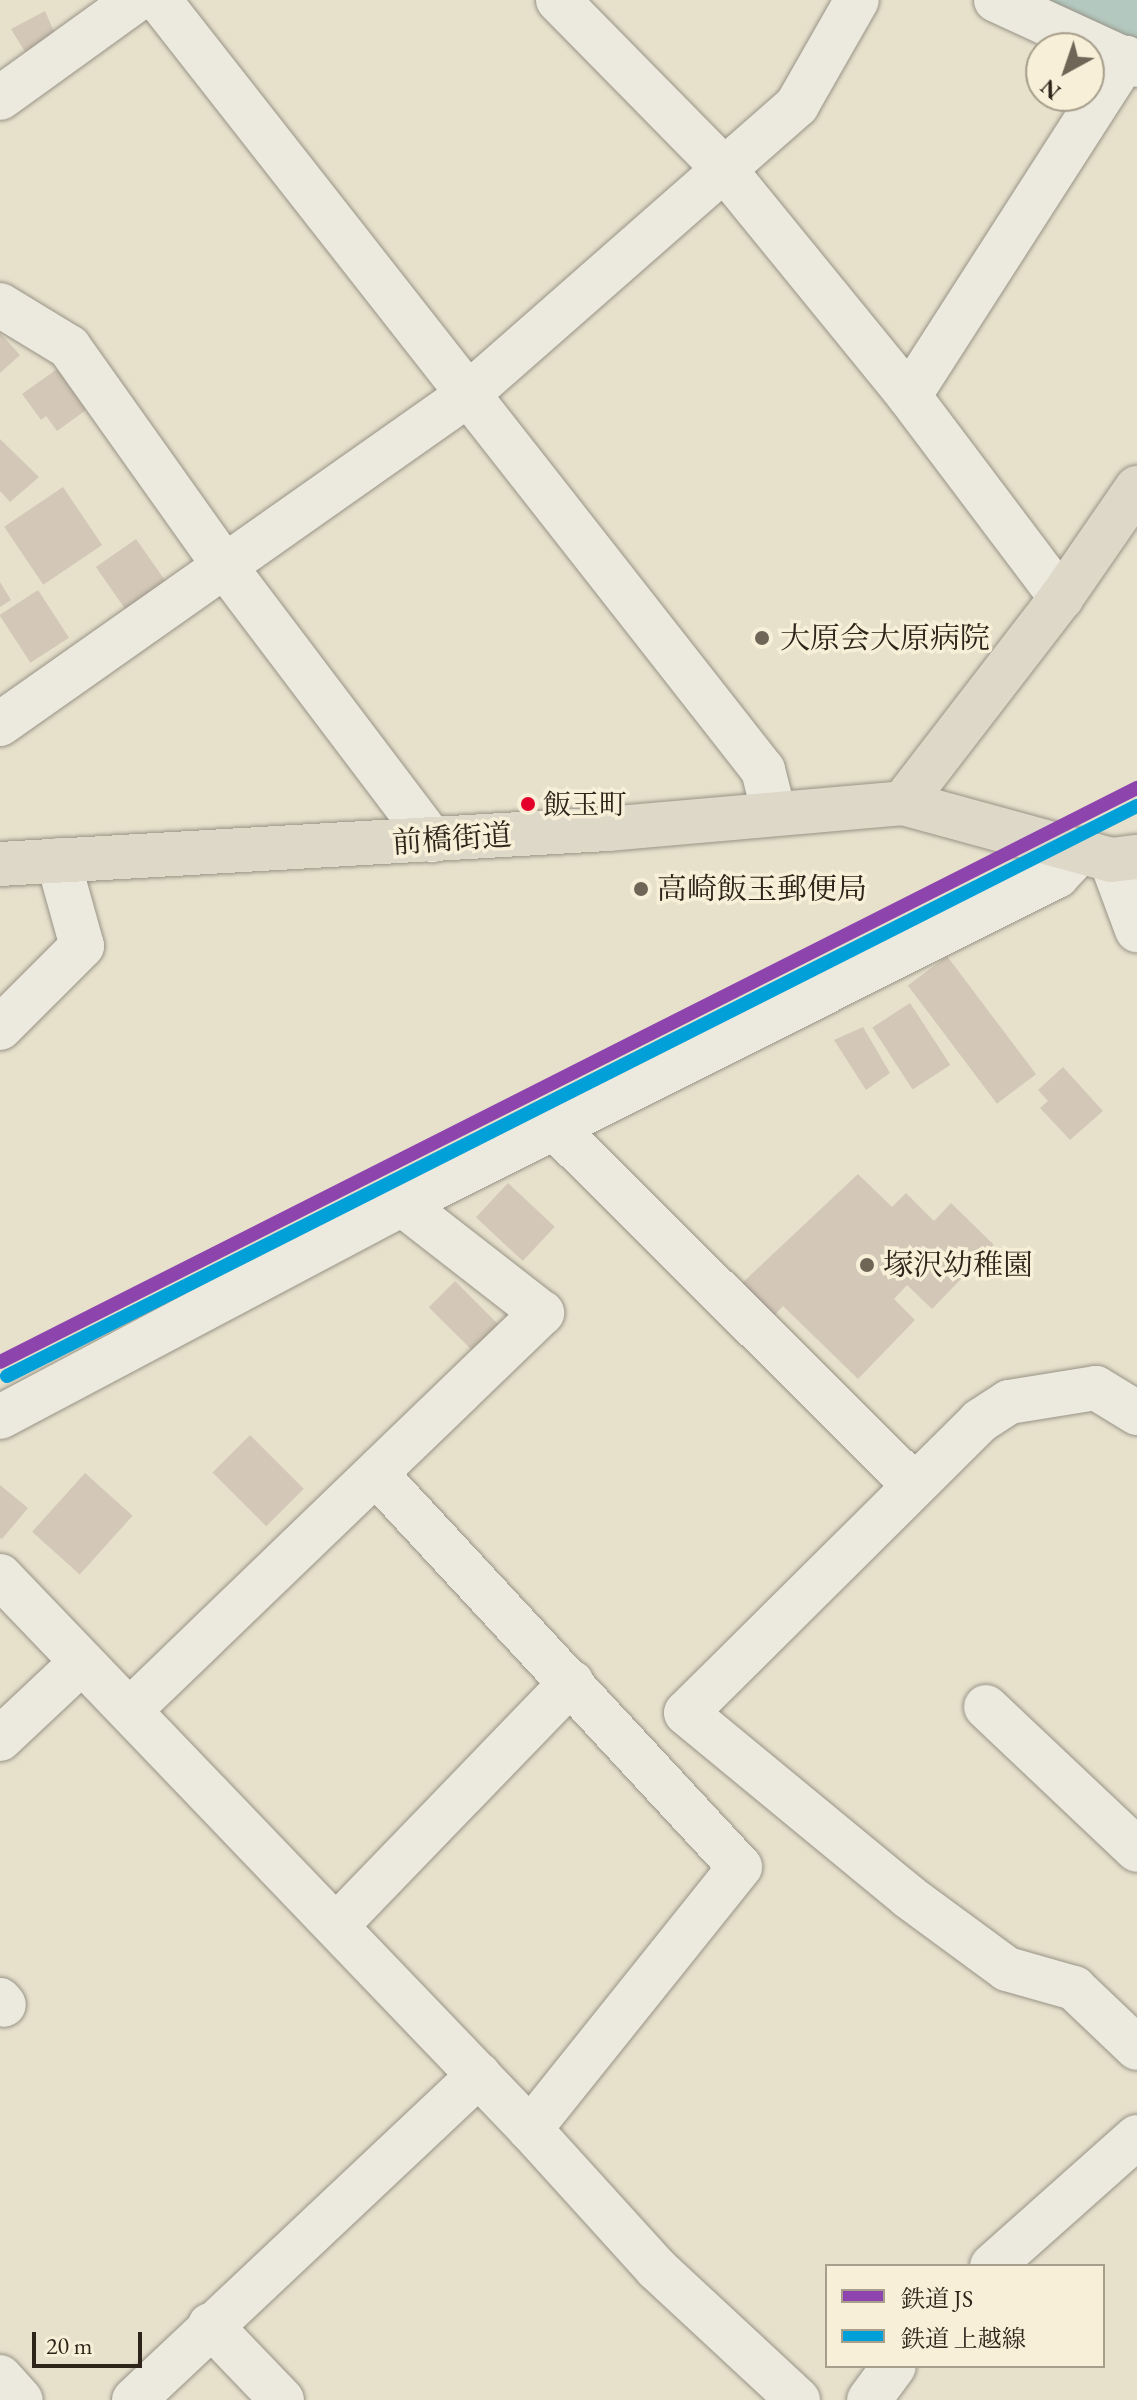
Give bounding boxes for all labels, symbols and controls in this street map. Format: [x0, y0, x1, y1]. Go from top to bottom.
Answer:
north arrow [1025, 32, 1105, 112]
text: N [1034, 72, 1067, 106]
place label: 大原会大原病院 [780, 620, 990, 656]
marker: 大原会大原病院 [751, 627, 773, 649]
place label: 飯玉町 [543, 787, 627, 821]
marker: 飯玉町 [520, 796, 536, 812]
street label: 前橋街道 [391, 817, 513, 861]
place label: 高崎飯玉郵便局 [657, 871, 867, 907]
marker: 高崎飯玉郵便局 [632, 880, 650, 898]
place label: 塚沢幼稚園 [883, 1247, 1033, 1283]
marker: 塚沢幼稚園 [858, 1256, 876, 1274]
legend [825, 2264, 1105, 2368]
text: 鉄道 JS [901, 2283, 973, 2314]
scale bar [36, 2316, 146, 2366]
text: 鉄道 上越線 [901, 2323, 1026, 2354]
text: 20 m [46, 2330, 93, 2361]

